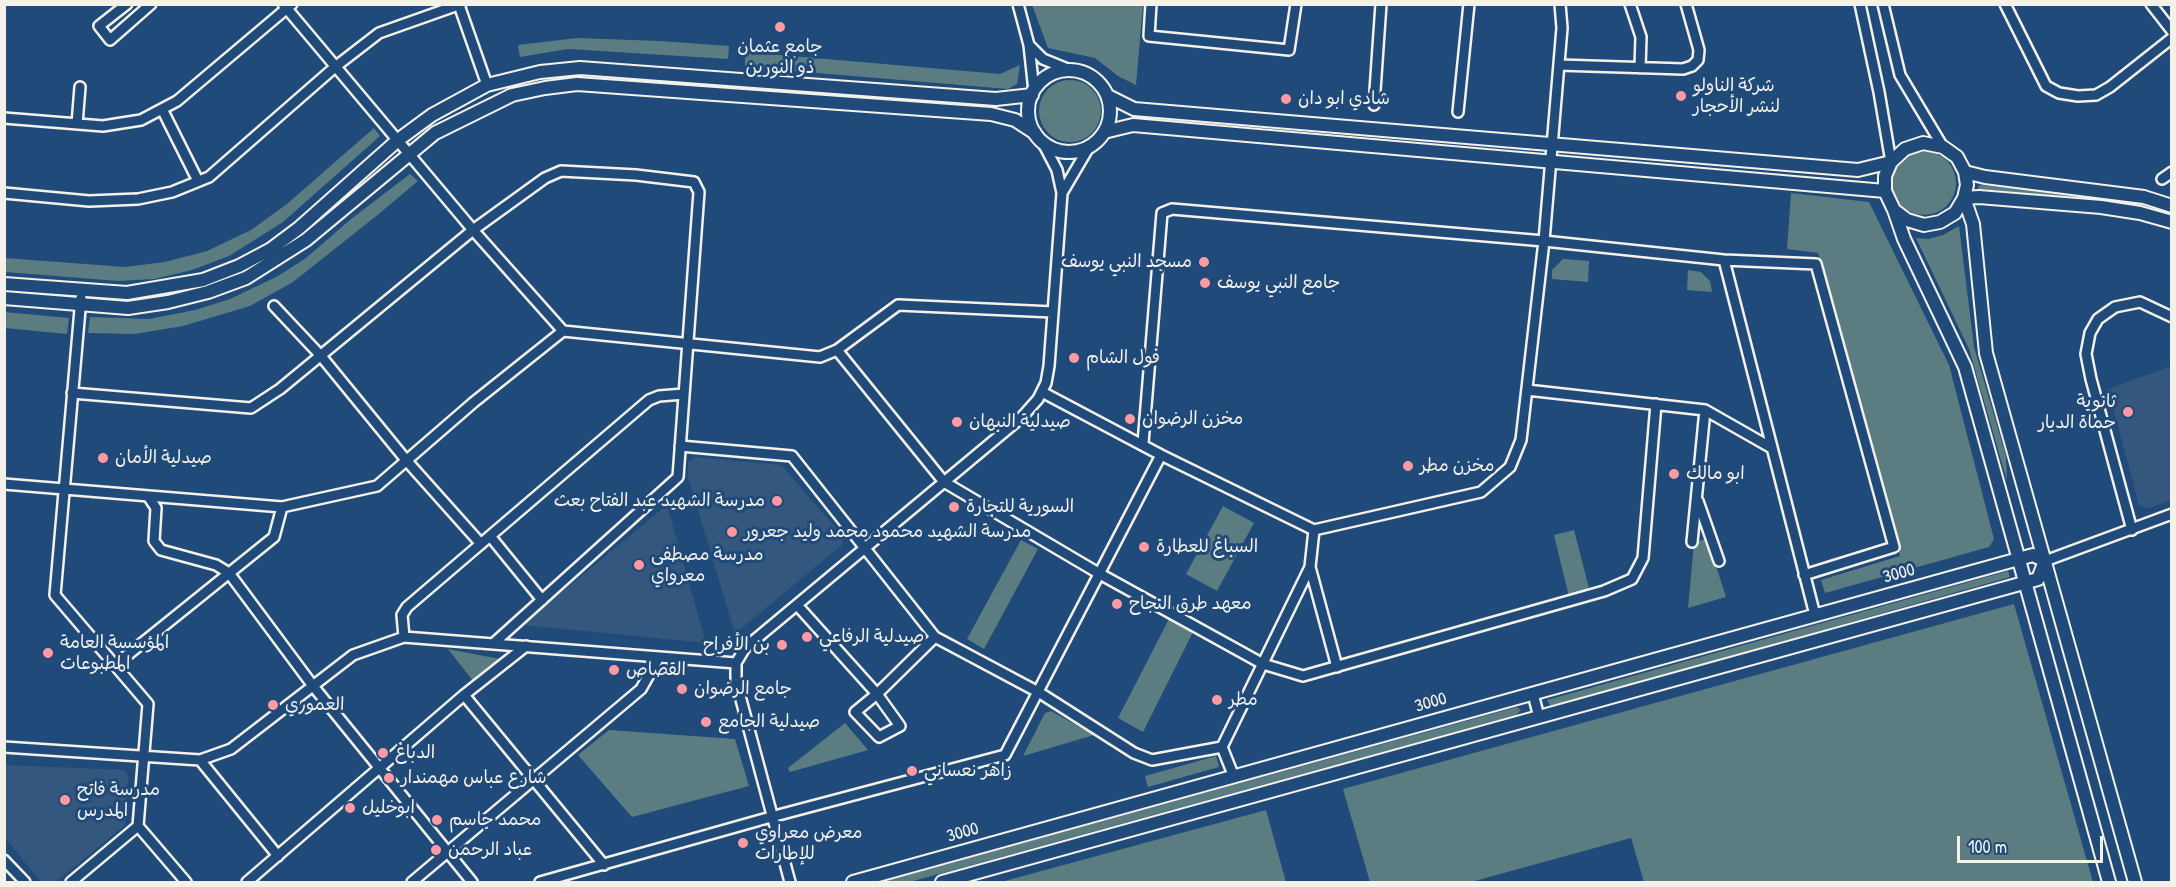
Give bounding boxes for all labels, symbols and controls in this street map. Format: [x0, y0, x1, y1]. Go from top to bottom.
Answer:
marker: جامع عثمان ذو النورين [773, 20, 787, 34]
place label: جامع عثمان ذو النورين [737, 36, 823, 78]
place label: شركة الناولو لنشر الأحجار [1693, 75, 1780, 118]
place label: شادي ابو دان [1298, 88, 1390, 110]
marker: شركة الناولو لنشر الأحجار [1674, 89, 1688, 103]
marker: شادي ابو دان [1279, 92, 1293, 106]
place label: مسجد النبي يوسف [1061, 251, 1192, 273]
marker: مسجد النبي يوسف [1197, 255, 1211, 269]
place label: جامع النبي يوسف [1217, 272, 1340, 294]
marker: جامع النبي يوسف [1198, 276, 1212, 290]
place label: فول الشام [1086, 347, 1160, 369]
marker: فول الشام [1067, 351, 1081, 365]
place label: ثانوية حماة الديار [2038, 391, 2116, 434]
marker: ثانوية حماة الديار [2121, 405, 2135, 419]
place label: مخزن الرضوان [1142, 408, 1243, 430]
place label: صيدلية النبهان [969, 411, 1071, 433]
marker: مخزن الرضوان [1123, 412, 1137, 426]
marker: صيدلية النبهان [950, 415, 964, 429]
place label: صيدلية الأمان [115, 447, 212, 469]
marker: صيدلية الأمان [96, 451, 110, 465]
place label: مخزن مطر [1420, 455, 1494, 477]
marker: مخزن مطر [1401, 459, 1415, 473]
place label: ابو مالك [1686, 463, 1745, 485]
marker: ابو مالك [1667, 467, 1681, 481]
place label: مدرسة الشهيد عبد الفتاح بعث [554, 490, 765, 512]
marker: مدرسة الشهيد عبد الفتاح بعث [770, 494, 784, 508]
place label: السورية للتجارة [966, 496, 1074, 518]
marker: السورية للتجارة [947, 500, 961, 514]
place label: مدرسة الشهيد محمود محمد وليد جعرور [744, 521, 1031, 543]
marker: مدرسة الشهيد محمود محمد وليد جعرور [725, 525, 739, 539]
place label: السباغ للعطارة [1156, 536, 1258, 558]
marker: السباغ للعطارة [1137, 540, 1151, 554]
place label: مدرسة مصطفى معرواي [651, 544, 764, 586]
marker: مدرسة مصطفى معرواي [632, 558, 646, 572]
street label: 3000 [1881, 559, 1917, 589]
place label: معهد طرق النجاح [1129, 593, 1251, 615]
marker: معهد طرق النجاح [1110, 597, 1124, 611]
place label: صيدلية الرفاعي [819, 626, 924, 648]
marker: صيدلية الرفاعي [800, 630, 814, 644]
place label: المؤسسة العامة المطبوعات [60, 632, 169, 674]
place label: بن الأفراح [703, 634, 770, 656]
marker: بن الأفراح [775, 638, 789, 652]
marker: المؤسسة العامة المطبوعات [41, 646, 55, 660]
place label: القصاص [626, 659, 686, 681]
marker: القصاص [607, 663, 621, 677]
place label: جامع الرضوان [694, 678, 792, 700]
marker: جامع الرضوان [675, 682, 689, 696]
street label: 3000 [1413, 688, 1449, 718]
place label: مطر [1229, 689, 1258, 711]
marker: مطر [1210, 693, 1224, 707]
place label: العموري [285, 694, 344, 716]
marker: العموري [266, 698, 280, 712]
place label: صيدلية الجامع [718, 711, 820, 733]
marker: صيدلية الجامع [699, 715, 713, 729]
place label: الدباغ [395, 742, 435, 764]
marker: الدباغ [376, 746, 390, 760]
place label: زاهر نعساني [924, 760, 1012, 782]
marker: زاهر نعساني [905, 764, 919, 778]
place label: شارع عباس مهمندار [401, 767, 547, 789]
marker: شارع عباس مهمندار [382, 771, 396, 785]
place label: مدرسة فاتح المدرس [77, 779, 160, 822]
marker: مدرسة فاتح المدرس [58, 793, 72, 807]
place label: ابوخليل [362, 797, 415, 819]
marker: ابوخليل [343, 801, 357, 815]
place label: محمد جاسم [449, 809, 541, 831]
marker: محمد جاسم [430, 813, 444, 827]
street label: 3000 [945, 818, 981, 848]
place label: معرض معراوي للإطارات [755, 822, 862, 864]
scale bar [1960, 824, 2106, 862]
text: 100 m [1968, 834, 2007, 859]
marker: معرض معراوي للإطارات [736, 836, 750, 850]
place label: عباد الرحمن [448, 839, 532, 861]
marker: عباد الرحمن [429, 843, 443, 857]

